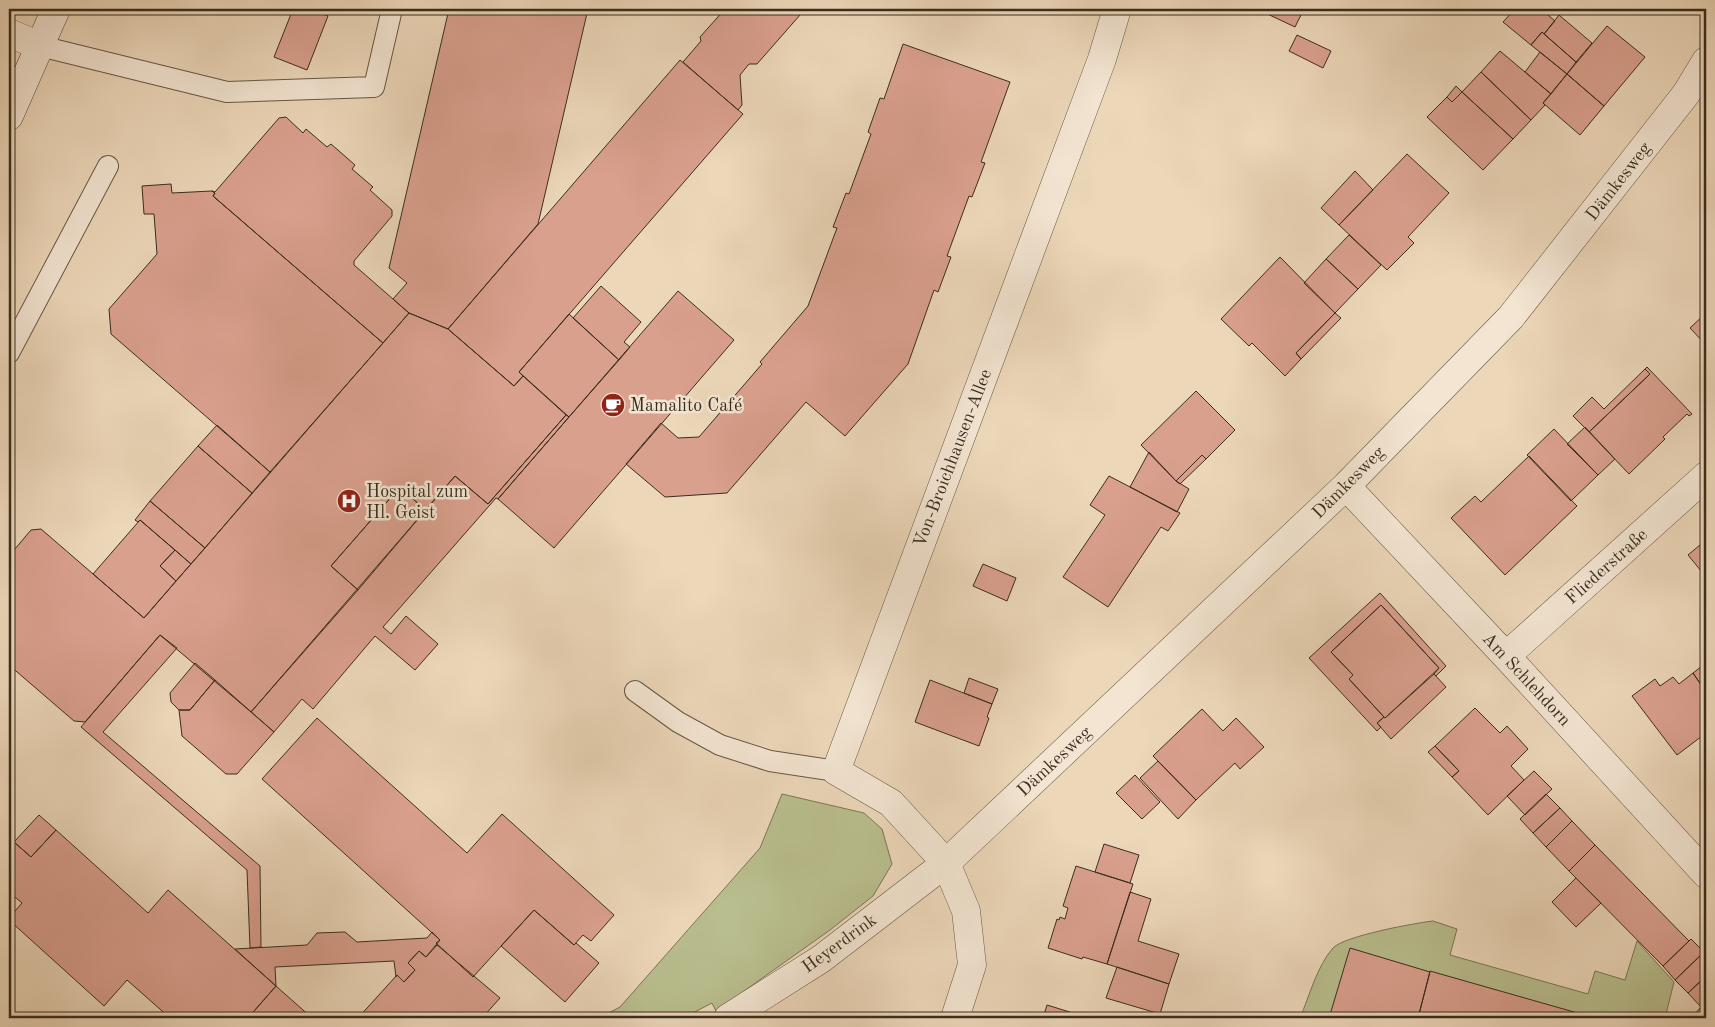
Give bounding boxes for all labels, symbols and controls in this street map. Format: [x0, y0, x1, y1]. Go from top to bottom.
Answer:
street label: Dämkesweg [1583, 139, 1655, 224]
street label: Von-Broichhausen-Allee [911, 367, 995, 550]
cafe icon: Mamalito Café [600, 392, 626, 418]
place label: Mamalito Café [630, 397, 742, 415]
street label: Dämkesweg [1309, 443, 1388, 522]
place label: Hospital zum Hl. Geist [366, 483, 468, 522]
hospital icon: Hospital zum Hl. Geist [336, 488, 362, 514]
street label: Fliederstraße [1562, 525, 1651, 608]
street label: Am Schlehdorn [1479, 630, 1574, 730]
street label: Dämkesweg [1014, 723, 1095, 800]
street label: Heyerdrink [799, 911, 880, 977]

